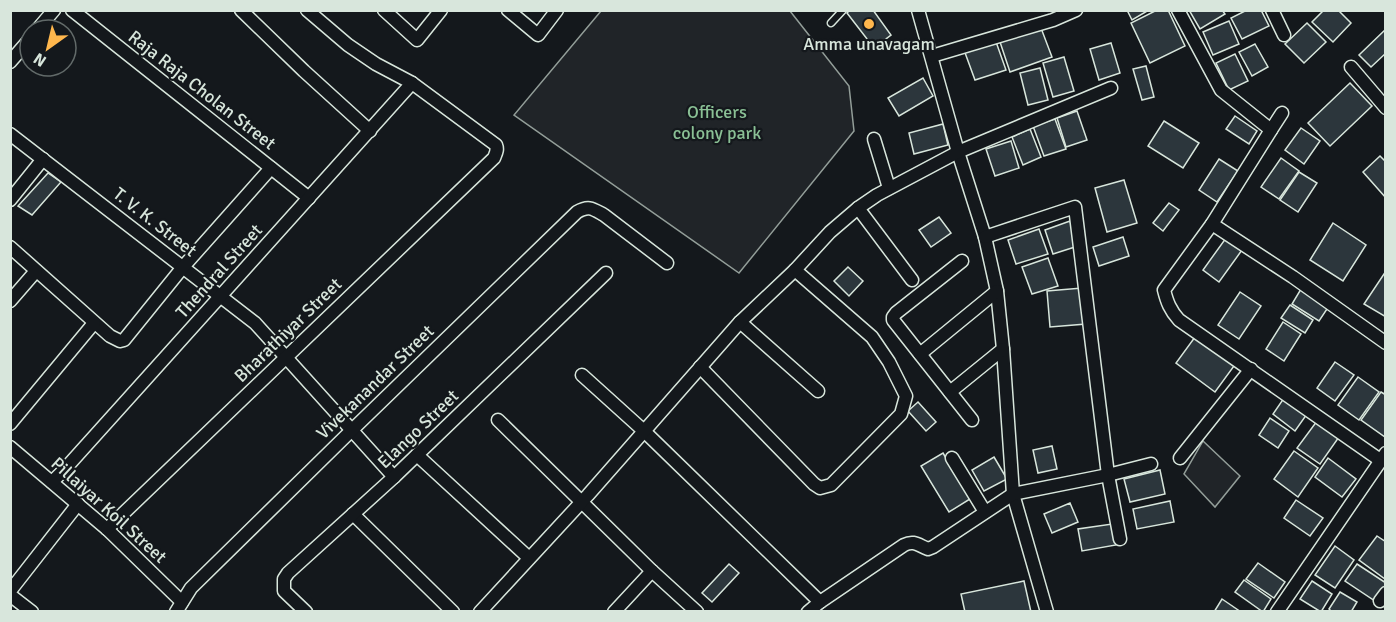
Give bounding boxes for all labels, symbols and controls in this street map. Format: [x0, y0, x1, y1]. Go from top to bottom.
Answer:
marker: Amma unavagam [862, 17, 876, 31]
north arrow [18, 18, 78, 78]
street label: Raja Raja Cholan Street [124, 26, 280, 154]
place label: Amma unavagam [803, 33, 935, 55]
text: N [30, 48, 50, 71]
park label: Officers colony park [673, 101, 761, 144]
street label: T. V. K. Street [109, 183, 201, 261]
street label: Thendral Street [171, 219, 267, 323]
street label: Bharathiyar Street [230, 273, 346, 387]
street label: Vivekanandar Street [312, 320, 438, 444]
street label: Elango Street [373, 385, 463, 473]
street label: Pillaiyar Koil Street [47, 452, 171, 568]

